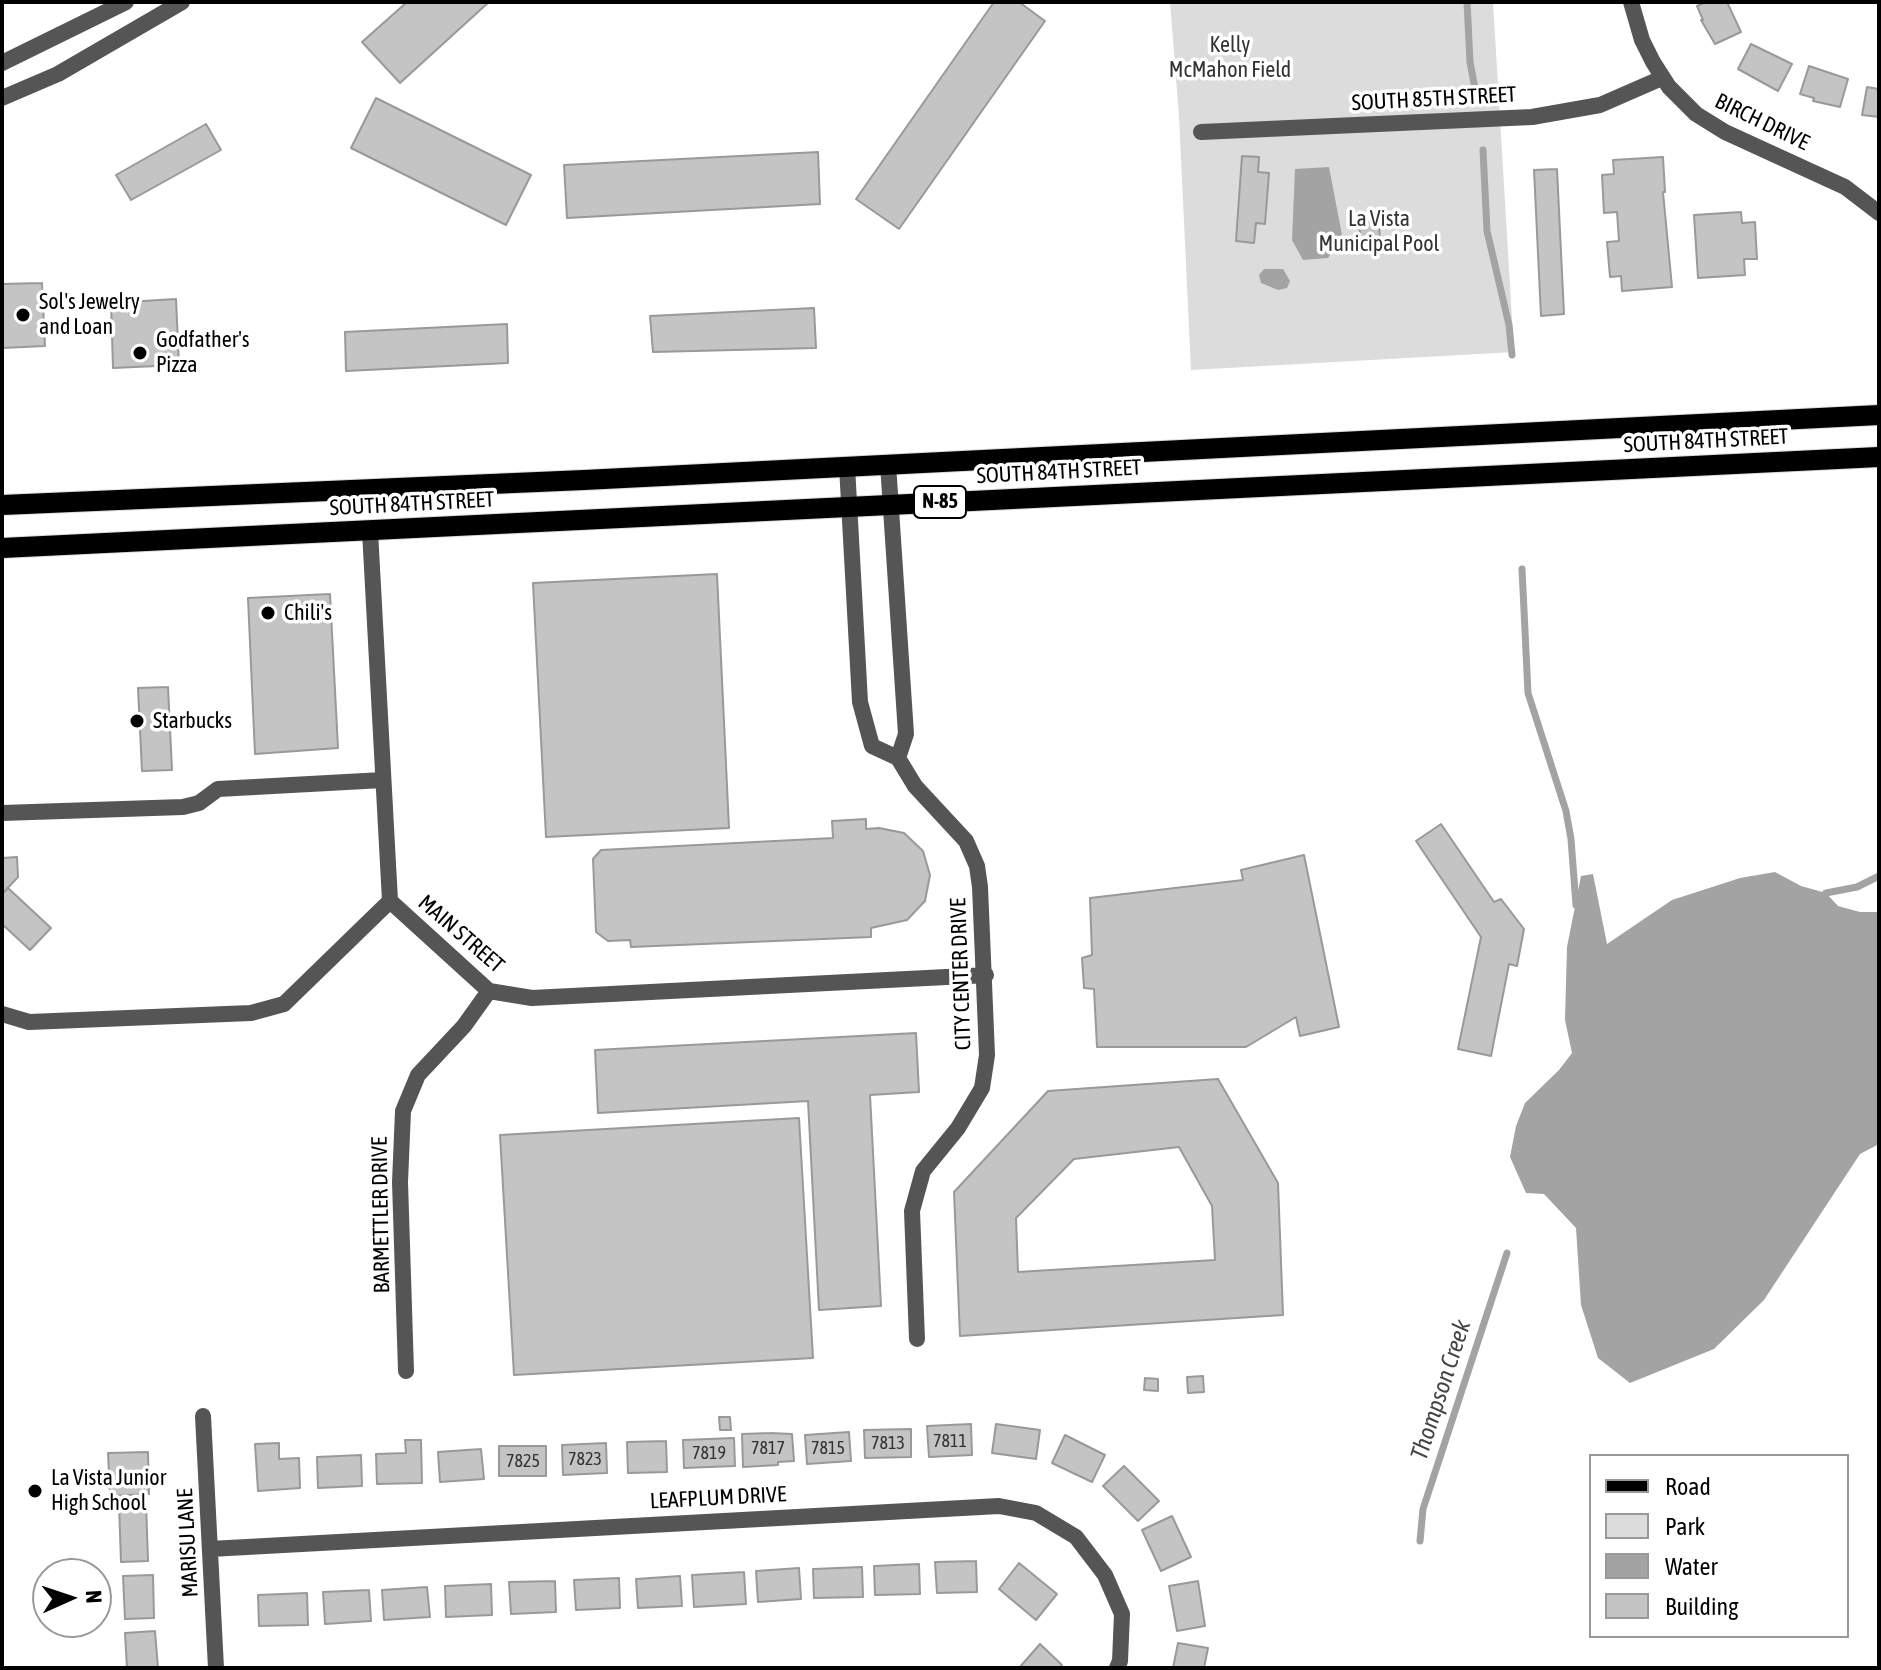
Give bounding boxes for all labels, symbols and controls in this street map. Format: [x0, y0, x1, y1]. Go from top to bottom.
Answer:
park label: Kelly McMahon Field [1169, 32, 1291, 84]
street label: SOUTH 85TH STREET [1351, 82, 1517, 116]
street label: BIRCH DRIVE [1711, 88, 1813, 156]
park label: La Vista Municipal Pool [1319, 206, 1439, 258]
place label: Sol's Jewelry and Loan [39, 289, 140, 340]
marker: Sol's Jewelry and Loan [14, 306, 32, 324]
place label: Godfather's Pizza [156, 327, 250, 378]
marker: Godfather's Pizza [131, 344, 149, 362]
street label: SOUTH 84TH STREET [1623, 424, 1789, 458]
street label: SOUTH 84TH STREET [976, 455, 1142, 489]
road number: N-85 [914, 486, 966, 518]
street label: SOUTH 84TH STREET [329, 487, 495, 521]
place label: Chili's [284, 600, 332, 626]
marker: Chili's [259, 604, 277, 622]
place label: Starbucks [153, 708, 232, 734]
marker: Starbucks [128, 712, 146, 730]
street label: MAIN STREET [413, 889, 509, 979]
street label: CITY CENTER DRIVE [945, 897, 977, 1051]
street label: BARMETTLER DRIVE [366, 1136, 396, 1294]
water label: Thompson Creek [1405, 1316, 1477, 1464]
house number: 7811 [933, 1430, 967, 1452]
house number: 7813 [871, 1432, 905, 1454]
house number: 7817 [751, 1437, 785, 1459]
house number: 7815 [811, 1437, 845, 1459]
house number: 7819 [692, 1442, 726, 1464]
house number: 7823 [568, 1448, 602, 1470]
house number: 7825 [506, 1450, 540, 1472]
legend [1589, 1454, 1849, 1638]
place label: La Vista Junior High School [51, 1465, 166, 1516]
text: Road [1665, 1473, 1711, 1500]
street label: LEAFPLUM DRIVE [649, 1481, 787, 1515]
marker: La Vista Junior High School [26, 1482, 44, 1500]
street label: MARISU LANE [172, 1488, 204, 1598]
text: Park [1665, 1513, 1705, 1540]
text: Water [1665, 1553, 1718, 1580]
north arrow [32, 1558, 112, 1638]
text: N [81, 1590, 107, 1604]
text: Building [1665, 1593, 1738, 1620]

